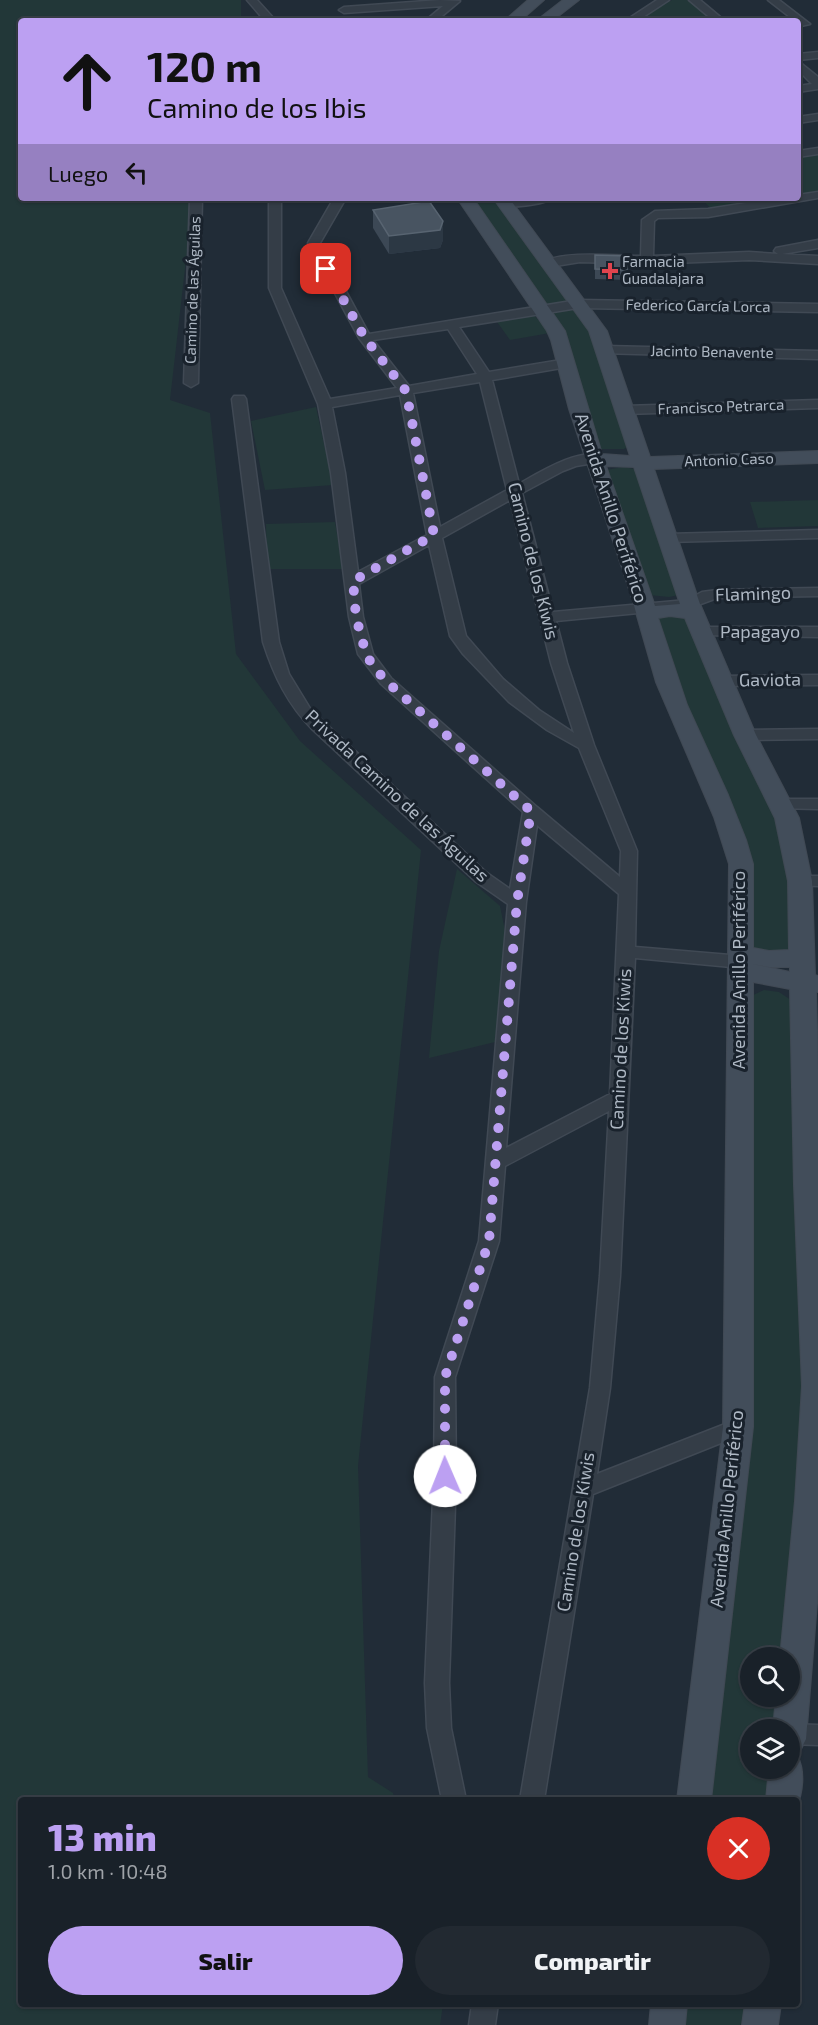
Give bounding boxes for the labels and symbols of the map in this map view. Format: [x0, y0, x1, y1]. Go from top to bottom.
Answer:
street label: Camino de las Águilas [180, 216, 204, 364]
pin [300, 243, 351, 294]
place label: Farmacia Guadalajara [622, 252, 704, 288]
marker: Farmacia Guadalajara [603, 264, 617, 278]
street label: Federico García Lorca [625, 295, 771, 315]
street label: Jacinto Benavente [650, 341, 774, 361]
street label: Francisco Petrarca [657, 395, 785, 417]
street label: Avenida Anillo Periférico [571, 410, 653, 605]
street label: Antonio Caso [684, 448, 774, 470]
street label: Camino de los Kiwis [504, 480, 564, 642]
street label: Flamingo [715, 581, 791, 605]
street label: Papagayo [720, 620, 800, 642]
street label: Gaviota [739, 667, 801, 691]
street label: Privada Camino de las Águilas [301, 704, 494, 886]
street label: Avenida Anillo Periférico [727, 871, 749, 1069]
street label: Camino de los Kiwis [605, 968, 635, 1130]
street label: Avenida Anillo Periférico [705, 1409, 747, 1609]
position arrow [413, 1444, 477, 1508]
street label: Camino de los Kiwis [552, 1450, 598, 1613]

